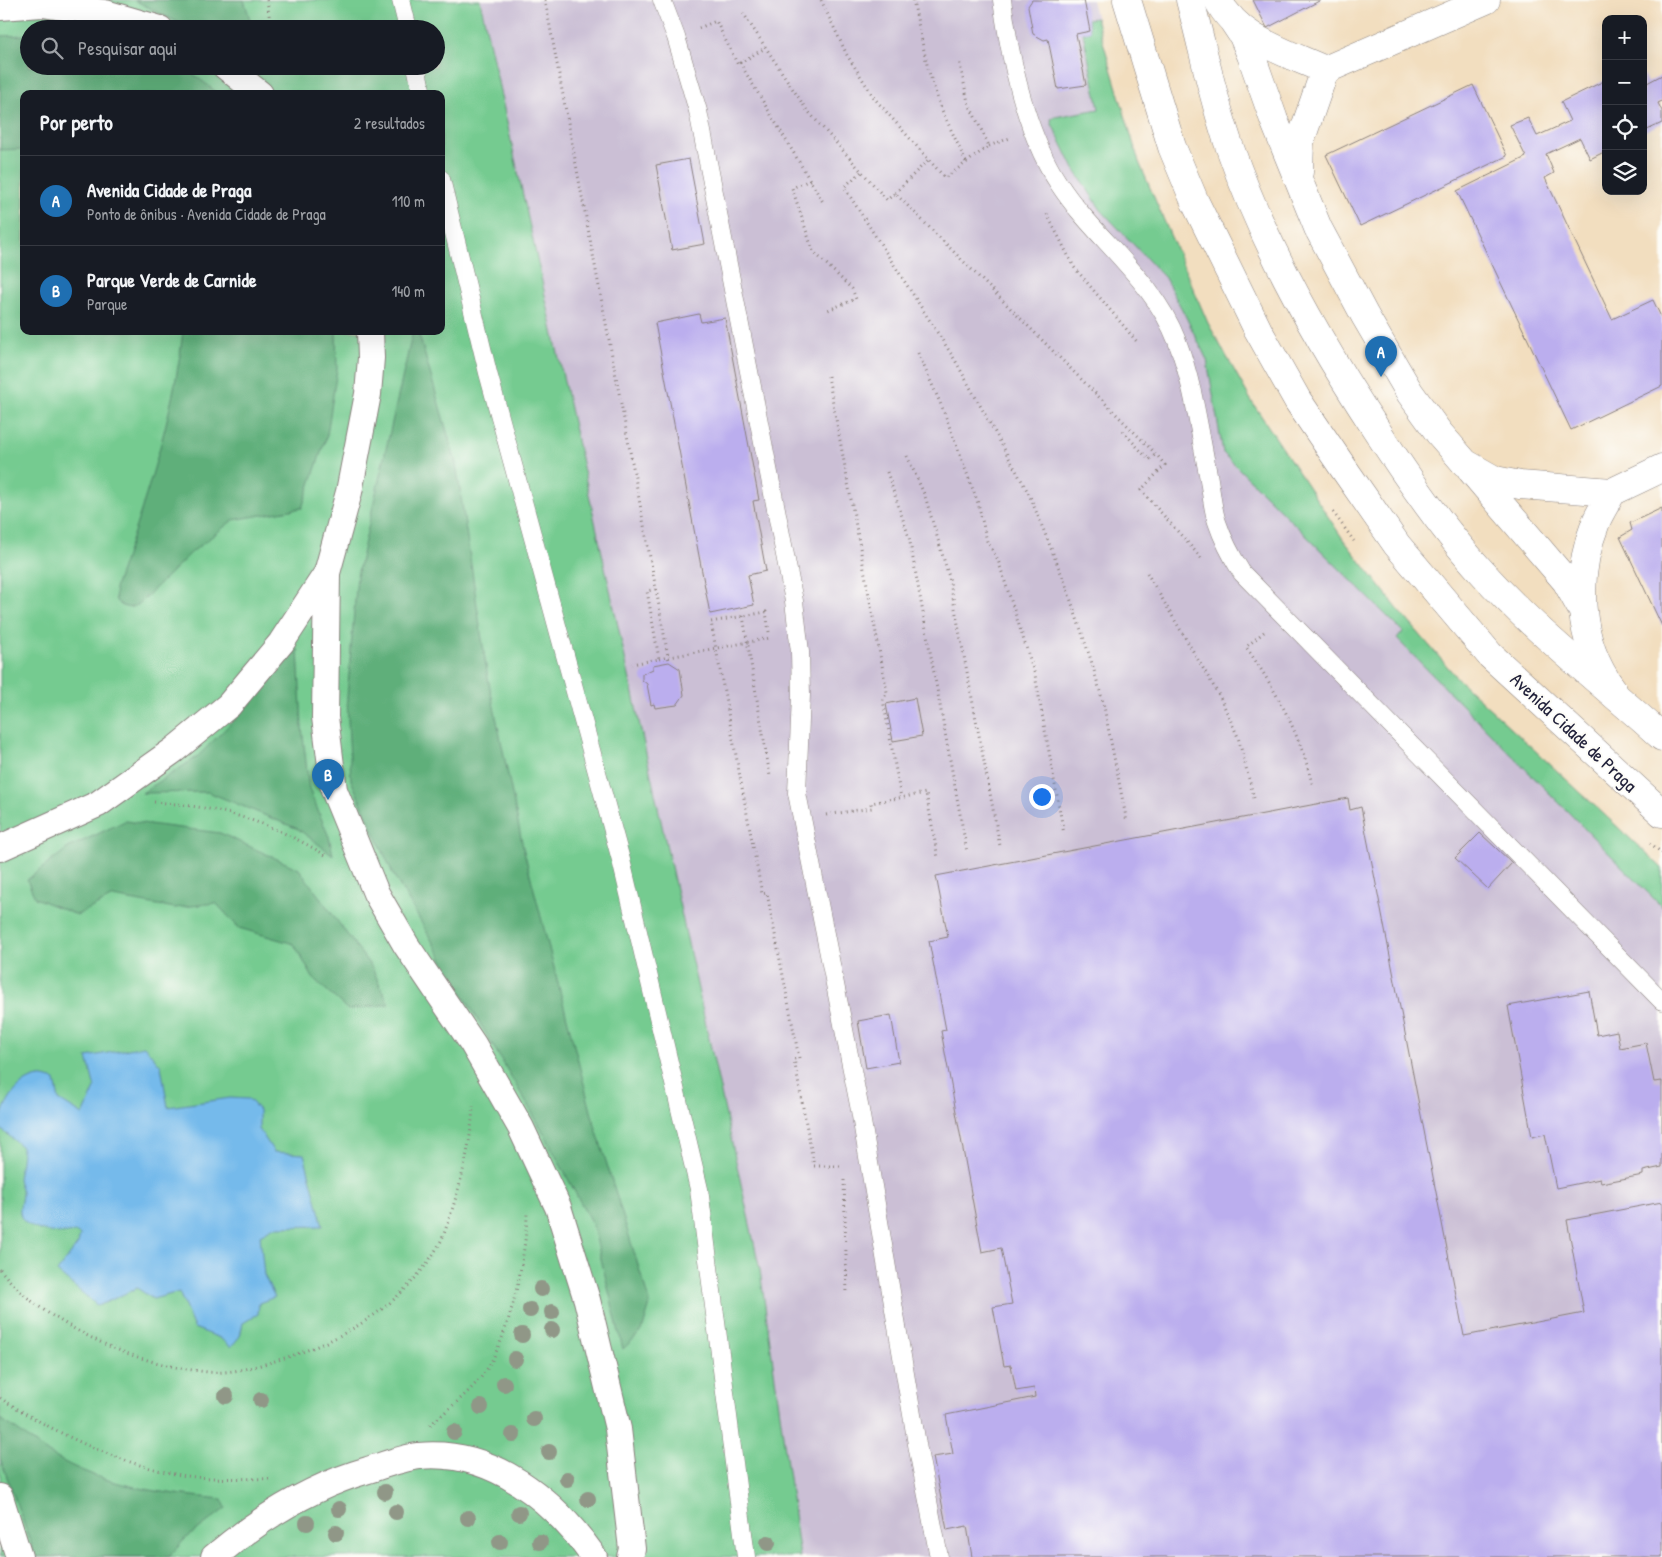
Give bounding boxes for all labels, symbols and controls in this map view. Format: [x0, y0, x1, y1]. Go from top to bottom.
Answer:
map controls [1602, 15, 1647, 195]
button: + [1602, 15, 1647, 60]
search box [20, 20, 445, 75]
icon: search [38, 34, 66, 62]
text: Pesquisar aqui [78, 35, 177, 61]
button: − [1602, 60, 1647, 105]
button: locate [1602, 105, 1647, 150]
text: Por perto [40, 108, 113, 137]
text: 2 resultados [354, 112, 425, 134]
button: layers [1602, 150, 1647, 195]
text: Avenida Cidade de Praga [87, 177, 252, 203]
text: A [52, 190, 60, 212]
text: 110 m [392, 190, 425, 212]
text: Ponto de ônibus · Avenida Cidade de Praga [87, 203, 326, 225]
text: Parque Verde de Carnide [87, 267, 256, 293]
text: B [52, 280, 60, 302]
text: 140 m [391, 280, 425, 302]
text: Parque [87, 293, 127, 315]
pin: A [1365, 336, 1397, 377]
street label: Avenida Cidade de Praga [1505, 666, 1643, 798]
pin: B [312, 759, 344, 800]
your location [1029, 784, 1055, 810]

